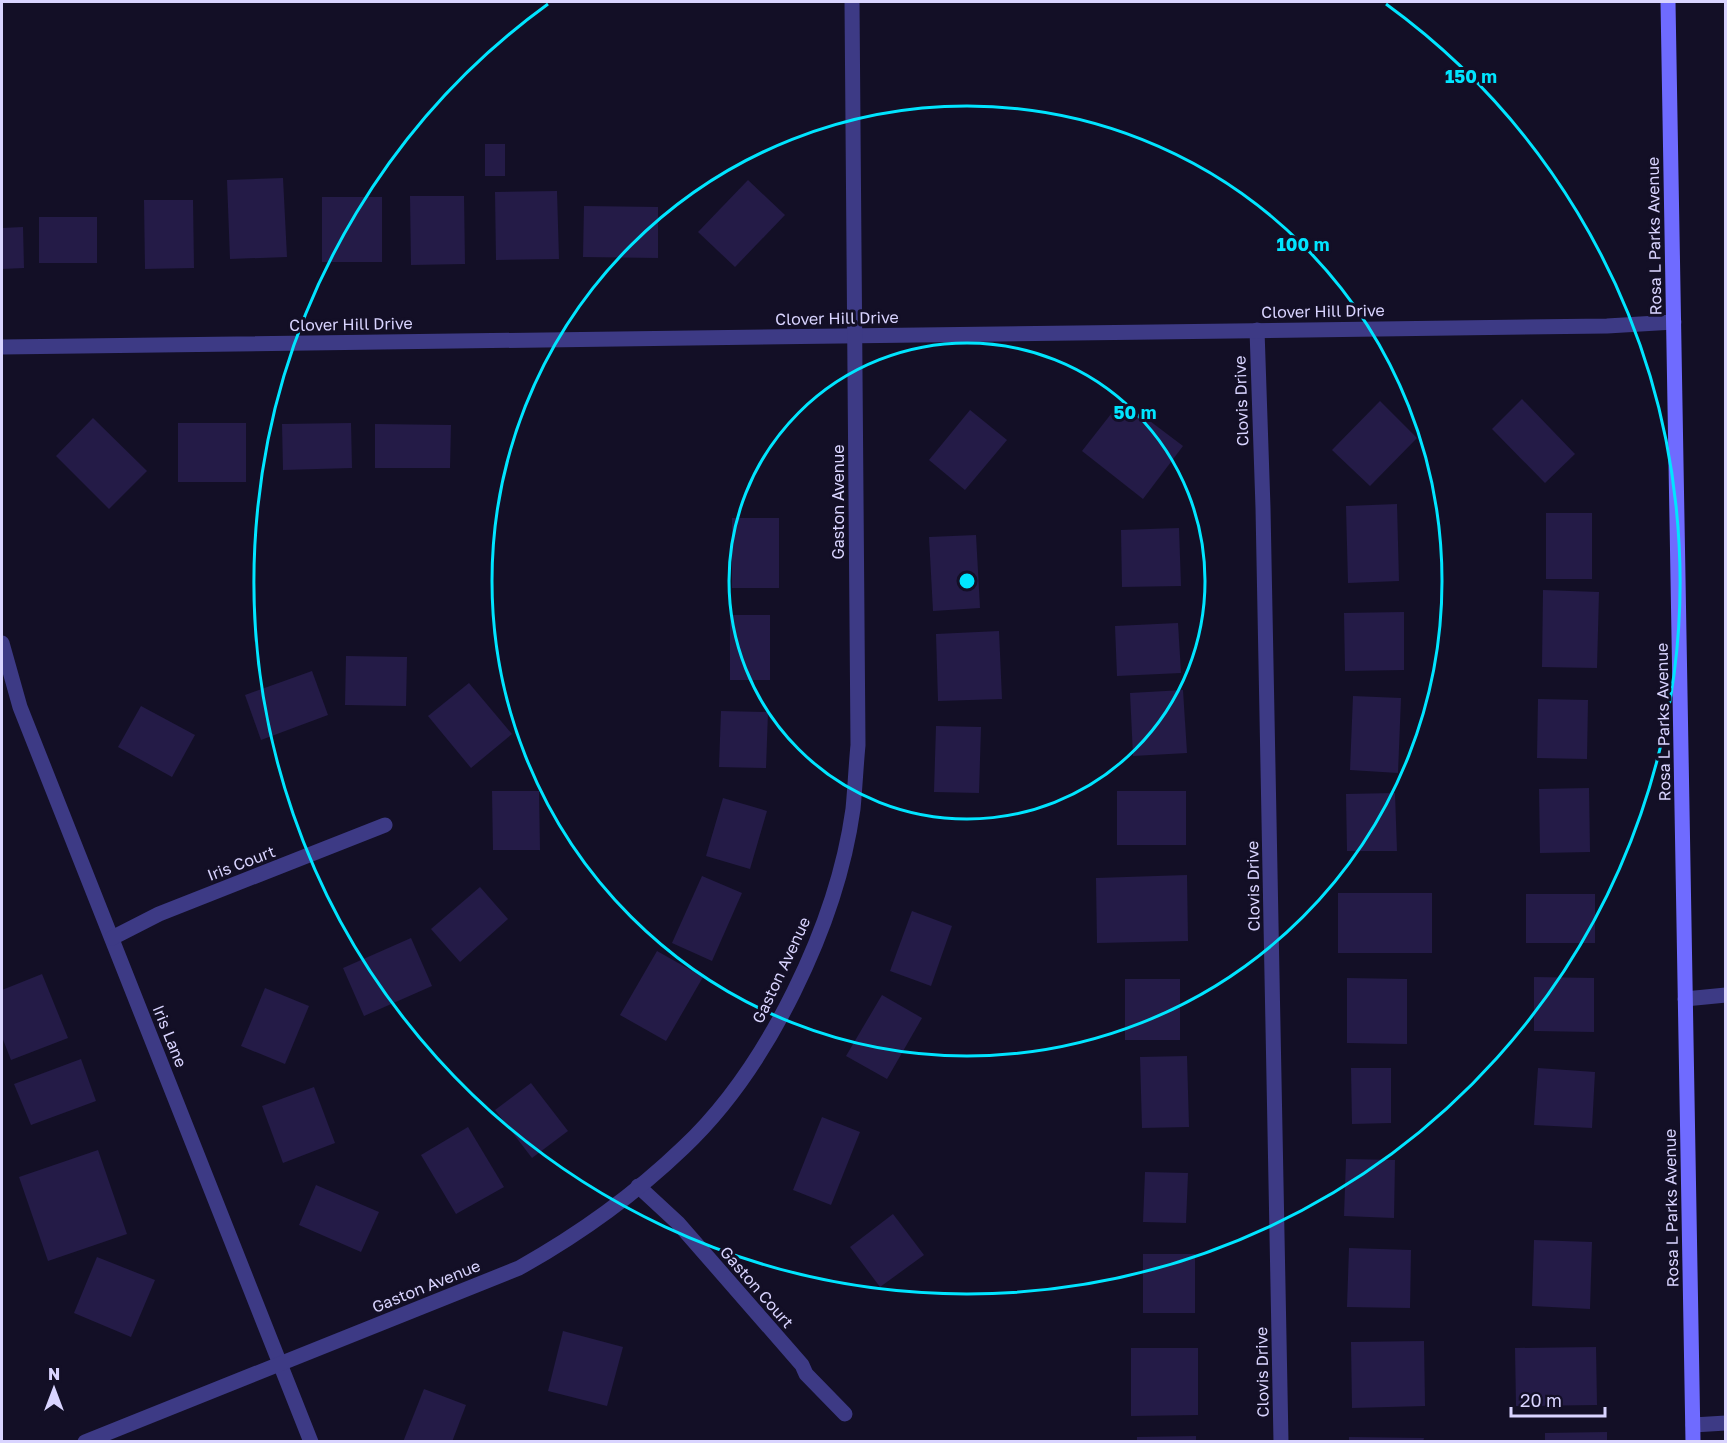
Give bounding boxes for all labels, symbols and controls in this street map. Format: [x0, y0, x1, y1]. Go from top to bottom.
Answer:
text: 150 m [1445, 65, 1497, 87]
street label: Rosa L Parks Avenue [1643, 157, 1665, 315]
text: 100 m [1277, 233, 1329, 255]
street label: Clover Hill Drive [1261, 300, 1385, 322]
street label: Clover Hill Drive [775, 307, 899, 329]
street label: Clover Hill Drive [289, 313, 413, 335]
street label: Clovis Drive [1229, 355, 1253, 447]
text: 50 m [1114, 401, 1156, 423]
street label: Gaston Avenue [828, 444, 848, 560]
centre of rings [957, 571, 977, 591]
street label: Rosa L Parks Avenue [1652, 643, 1674, 801]
street label: Iris Court [204, 841, 278, 885]
street label: Clovis Drive [1242, 841, 1264, 931]
street label: Gaston Avenue [748, 914, 814, 1026]
street label: Iris Lane [148, 1002, 192, 1070]
street label: Rosa L Parks Avenue [1660, 1129, 1682, 1287]
street label: Gaston Court [716, 1242, 798, 1332]
street label: Gaston Avenue [369, 1255, 483, 1317]
street label: Clovis Drive [1251, 1327, 1273, 1417]
north arrow [24, 1359, 84, 1419]
text: N [48, 1364, 60, 1384]
scale bar [1511, 1380, 1606, 1418]
text: 20 m [1520, 1389, 1562, 1411]

